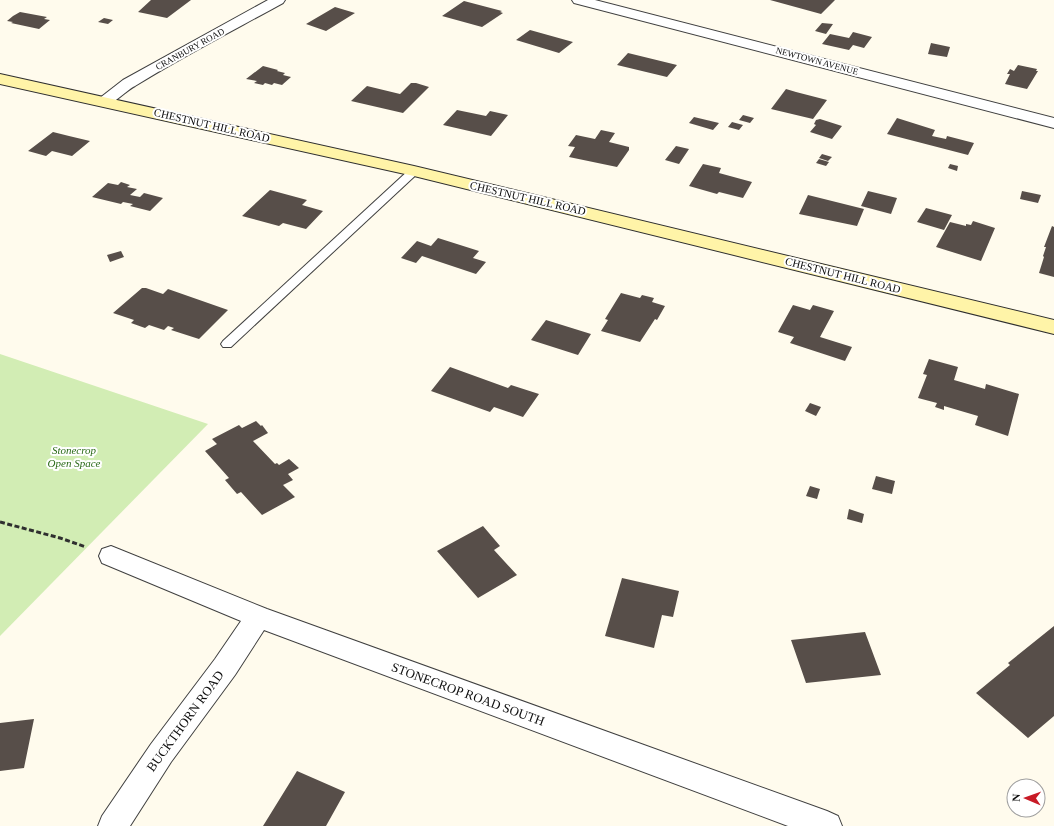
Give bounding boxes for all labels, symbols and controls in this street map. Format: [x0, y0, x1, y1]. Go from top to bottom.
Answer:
street label: CRANBURY ROAD [154, 26, 227, 72]
street label: NEWTOWN AVENUE [775, 45, 860, 77]
street label: CHESTNUT HILL ROAD [153, 106, 271, 144]
street label: CHESTNUT HILL ROAD [469, 179, 587, 217]
street label: CHESTNUT HILL ROAD [784, 255, 902, 295]
park label: Stonecrop Open Space [48, 444, 101, 469]
street label: STONECROP ROAD SOUTH [389, 659, 547, 729]
street label: BUCKTHORN ROAD [143, 668, 227, 774]
north arrow [1006, 778, 1046, 818]
text: N [1010, 793, 1022, 802]

